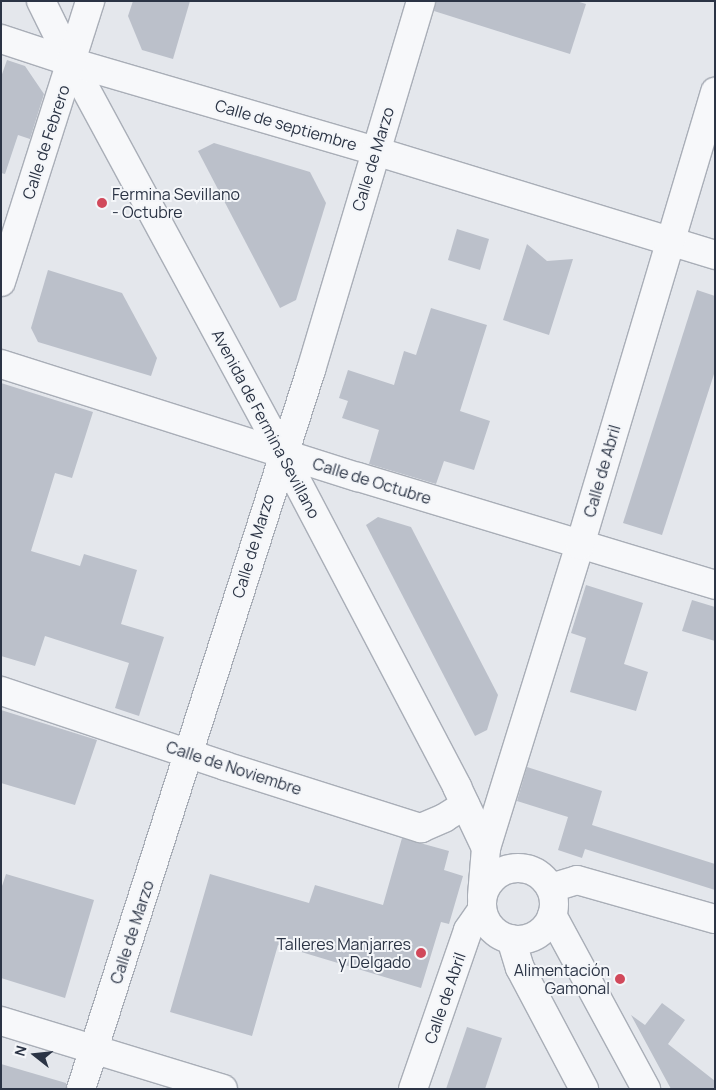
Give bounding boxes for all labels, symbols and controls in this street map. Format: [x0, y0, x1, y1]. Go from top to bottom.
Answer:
street label: Calle de Febrero [18, 82, 74, 202]
street label: Calle de septiembre [213, 96, 359, 154]
street label: Calle de Marzo [348, 105, 398, 213]
place label: Fermina Sevillano - Octubre [112, 184, 240, 222]
marker: Fermina Sevillano - Octubre [96, 197, 108, 209]
street label: Avenida de Fermina Sevillano [208, 326, 324, 522]
street label: Calle de Abril [580, 423, 624, 519]
street label: Calle de Octubre [310, 454, 434, 508]
street label: Calle de Marzo [228, 492, 278, 600]
street label: Calle de Noviembre [164, 737, 304, 799]
street label: Calle de Marzo [106, 878, 158, 986]
place label: Talleres Manjarres y Delgado [276, 934, 411, 972]
marker: Talleres Manjarres y Delgado [415, 947, 427, 959]
street label: Calle de Abril [420, 950, 470, 1046]
place label: Alimentación Gamonal [514, 960, 610, 998]
marker: Alimentación Gamonal [614, 973, 626, 985]
north arrow [10, 1030, 60, 1080]
text: N [10, 1043, 31, 1058]

